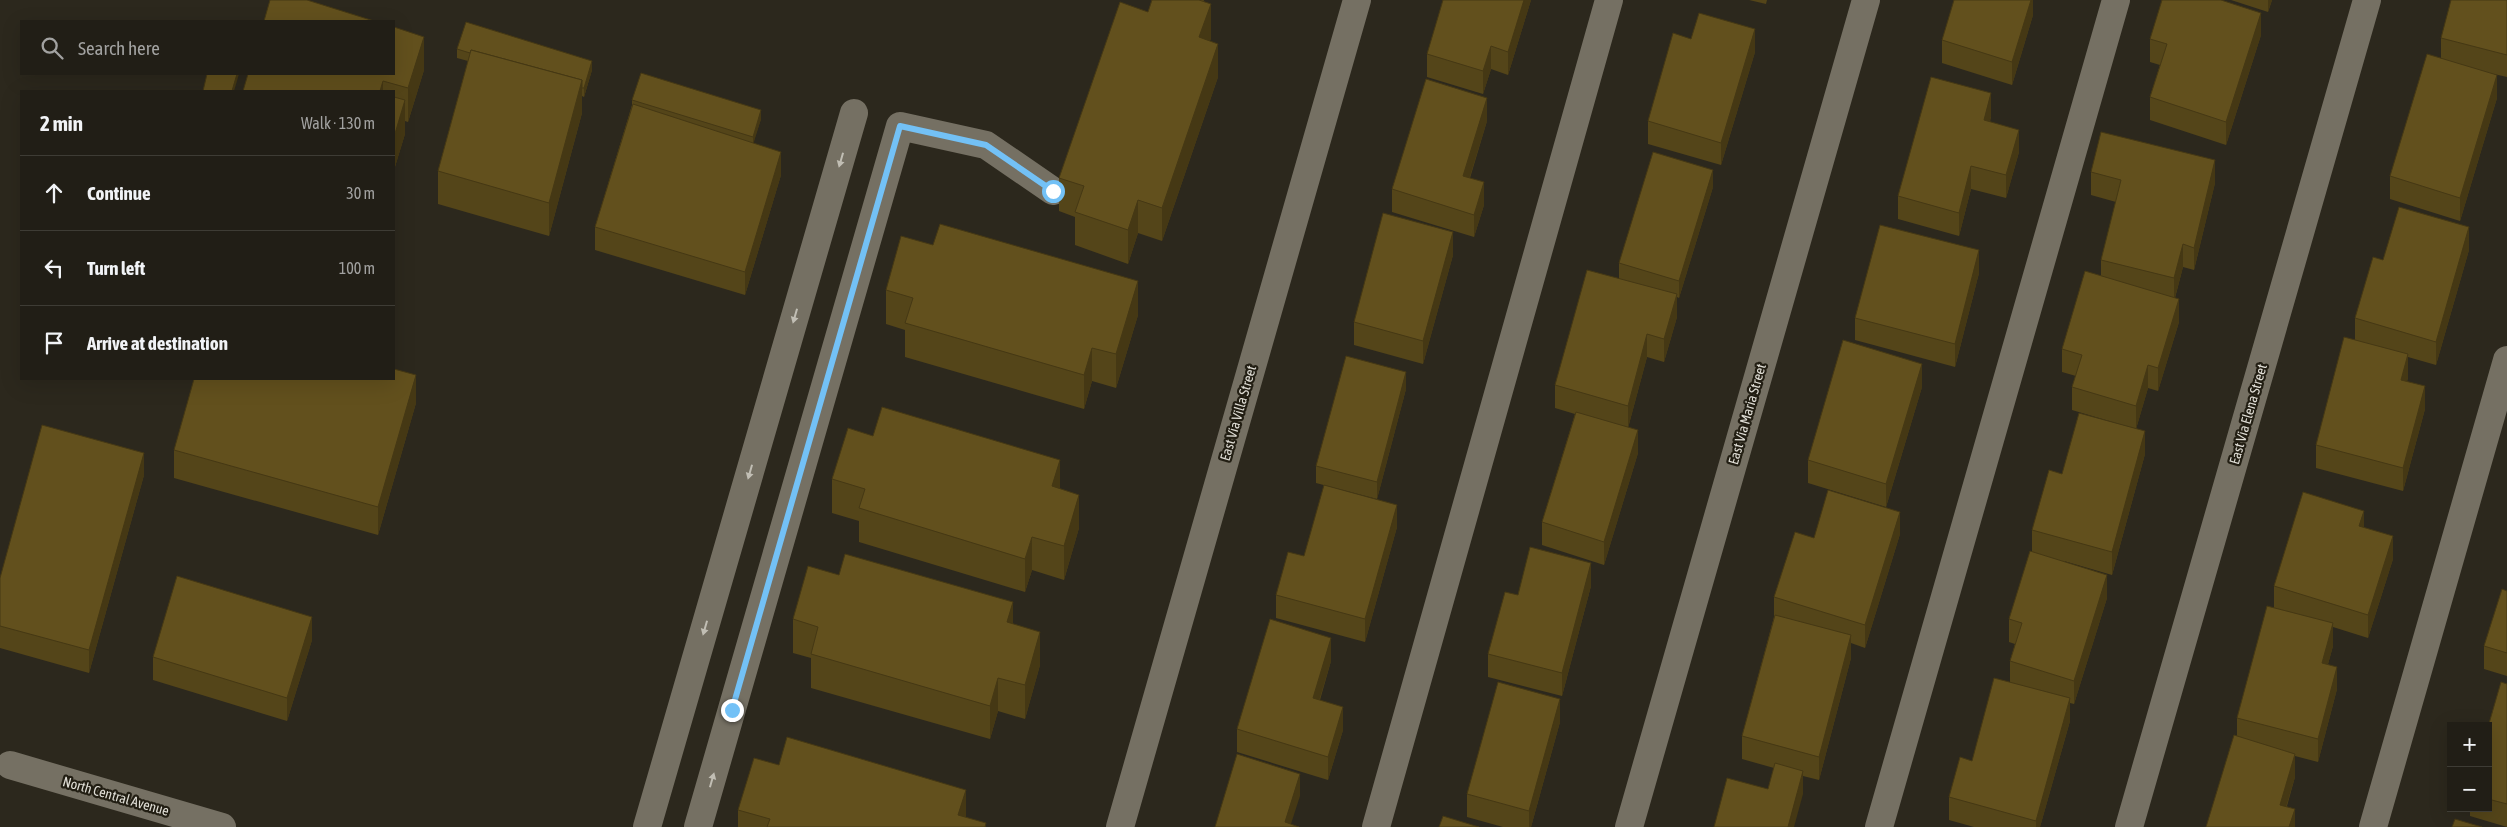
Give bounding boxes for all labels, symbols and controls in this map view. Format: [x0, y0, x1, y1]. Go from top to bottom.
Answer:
search box [20, 20, 395, 75]
icon: search [38, 34, 66, 62]
text: Search here [78, 37, 160, 59]
text: 2 min [40, 111, 83, 135]
text: Walk · 130 m [301, 114, 375, 132]
one-way arrow [836, 152, 844, 167]
icon: ahead [40, 179, 68, 207]
route start [1042, 180, 1065, 203]
text: Continue [87, 182, 151, 204]
text: 30 m [346, 184, 375, 202]
icon: left [40, 254, 68, 282]
text: Turn left [87, 257, 145, 279]
text: 100 m [339, 259, 375, 277]
one-way arrow [791, 308, 799, 323]
icon: arrive [40, 329, 68, 357]
text: Arrive at destination [87, 332, 228, 354]
street label: East Via Maria Street [1725, 362, 1769, 466]
street label: East Via Elena Street [2226, 362, 2270, 466]
street label: East Via Villa Street [1217, 363, 1259, 463]
one-way arrow [746, 464, 754, 480]
one-way arrow [700, 621, 708, 636]
route end [721, 699, 744, 722]
map controls [2447, 722, 2492, 812]
button: + [2447, 722, 2492, 767]
button: − [2447, 767, 2492, 812]
street label: North Central Avenue [61, 773, 171, 819]
one-way arrow [708, 773, 716, 788]

